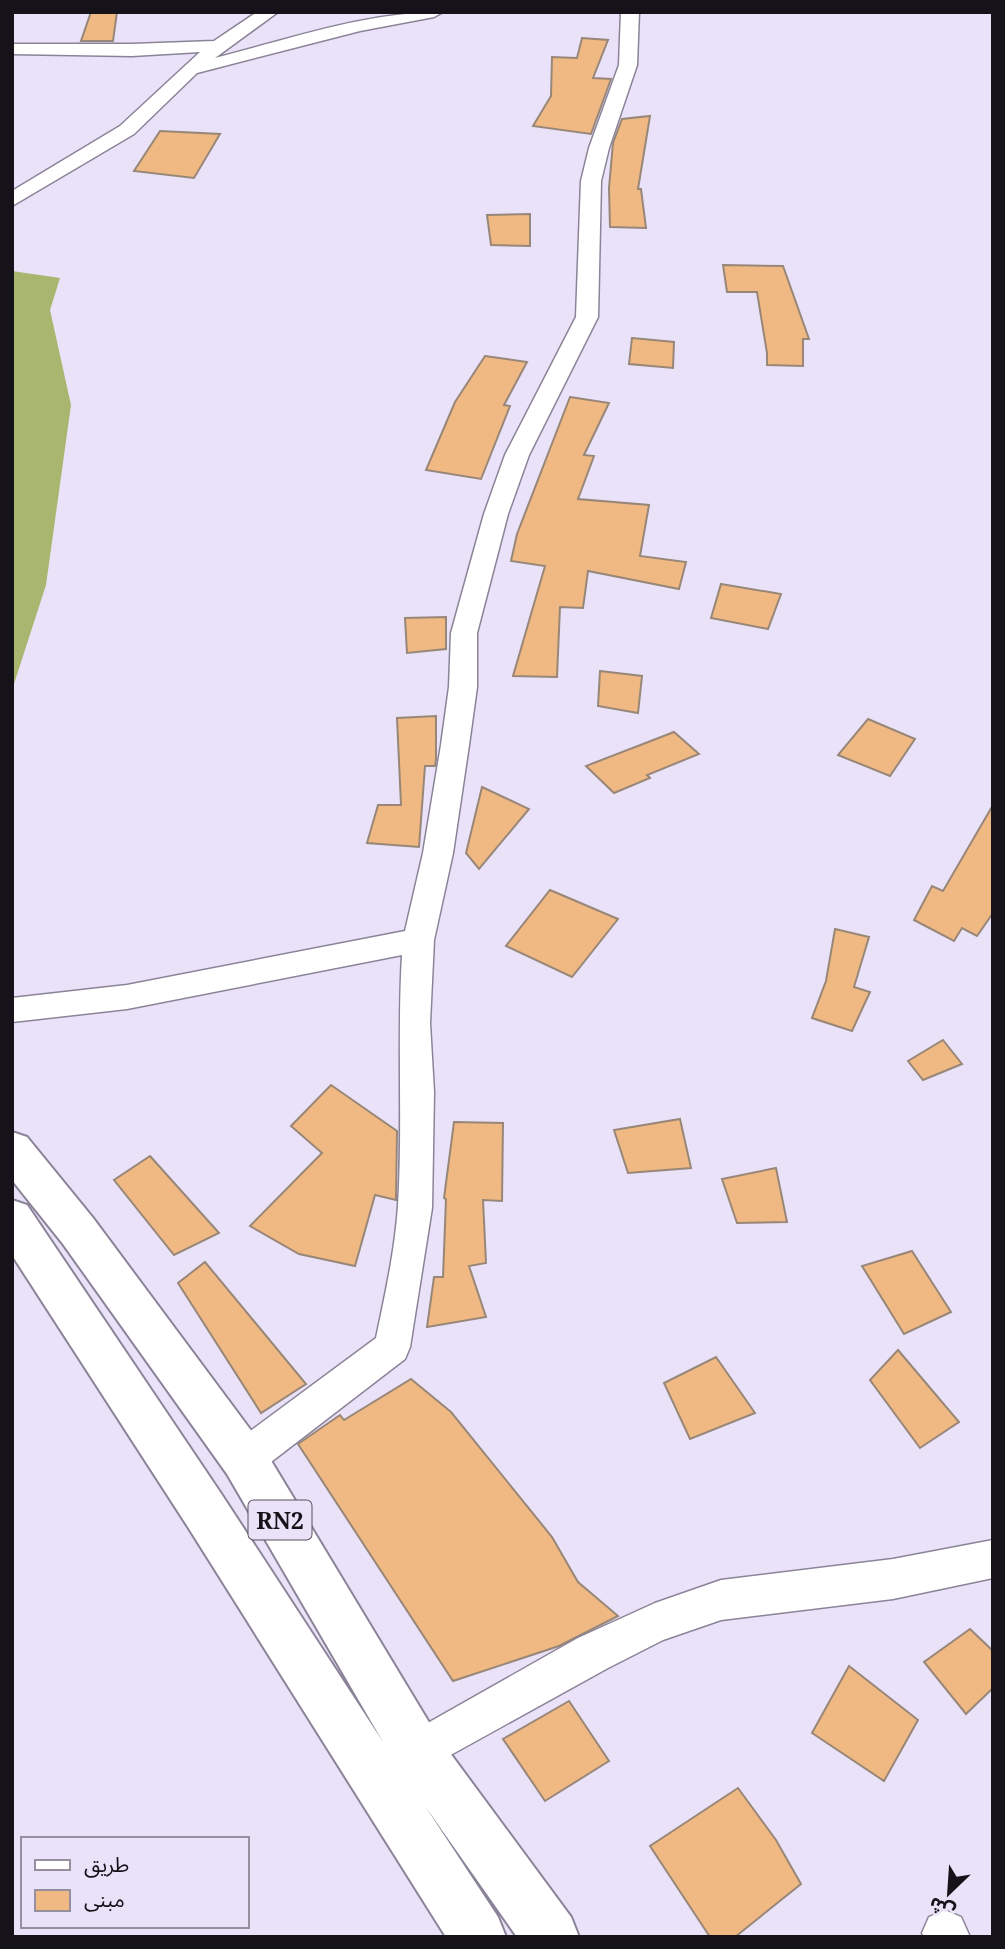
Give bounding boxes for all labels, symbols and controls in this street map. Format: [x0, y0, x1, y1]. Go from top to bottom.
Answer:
road number: RN2 [248, 1500, 312, 1540]
legend [21, 1837, 248, 1928]
text: طريق [84, 1850, 129, 1878]
north arrow [914, 1858, 984, 1928]
text: مبنى [84, 1885, 125, 1913]
text: ش [925, 1891, 959, 1926]

